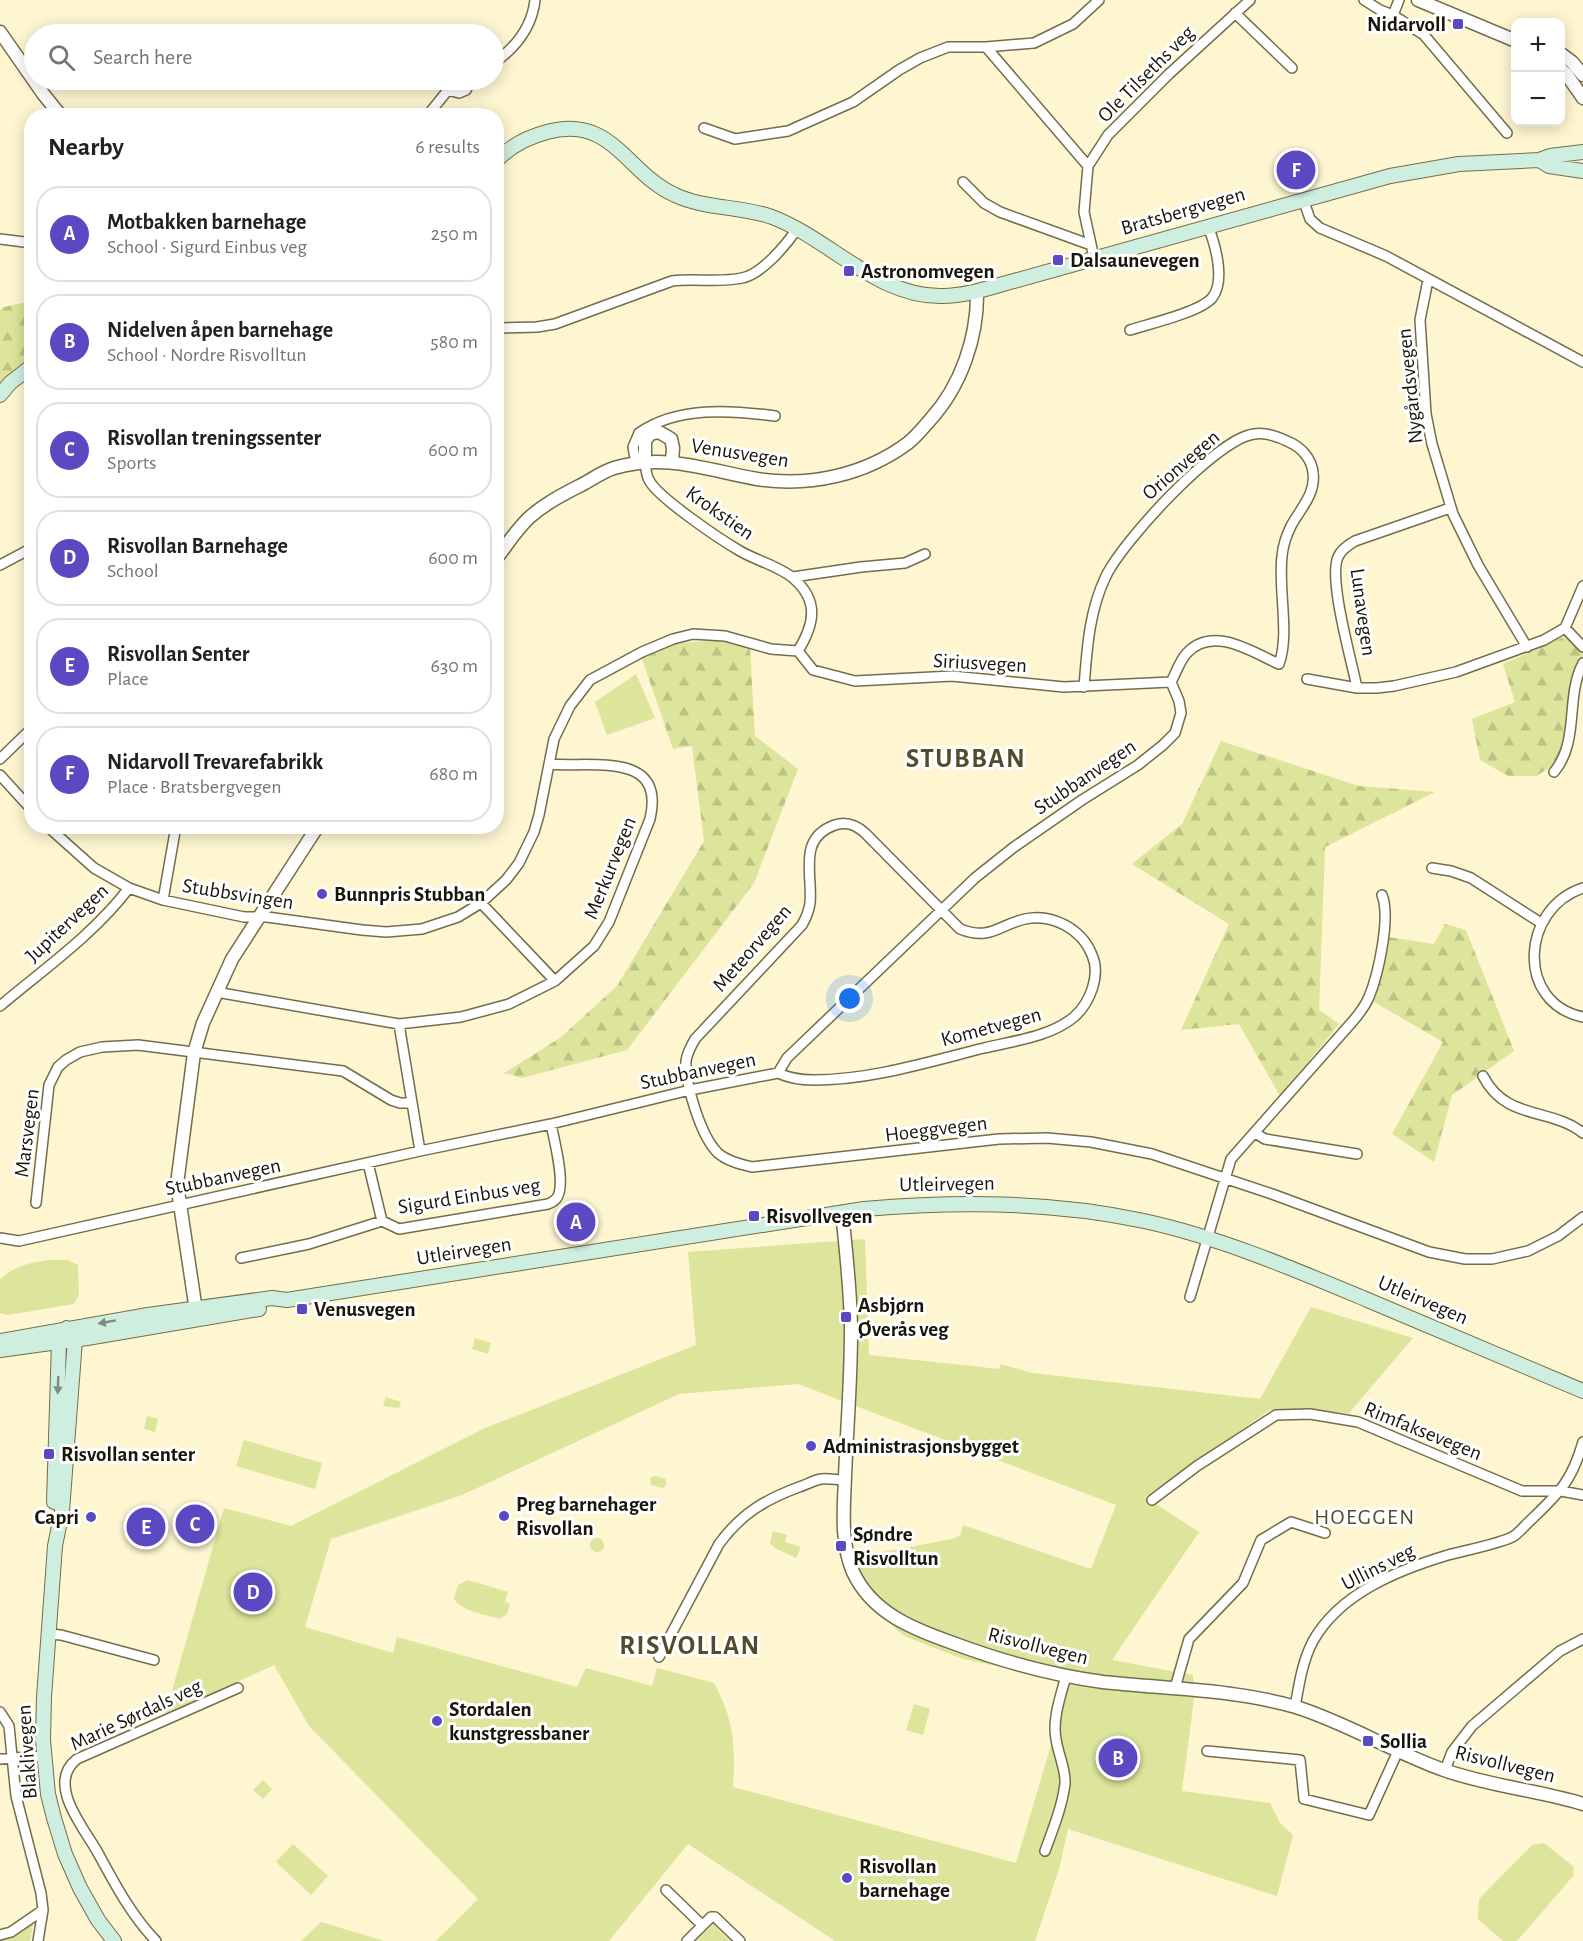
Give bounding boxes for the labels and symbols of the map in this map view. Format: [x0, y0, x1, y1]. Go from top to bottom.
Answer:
place label: Nidarvoll [1367, 14, 1446, 35]
marker: Nidarvoll [1451, 17, 1465, 31]
street label: Ole Tilseths veg [1094, 21, 1199, 126]
pin: F [1276, 148, 1316, 192]
street label: Bratsbergvegen [1119, 183, 1247, 239]
place label: Dalsaunevegen [1070, 250, 1200, 271]
marker: Dalsaunevegen [1051, 253, 1065, 267]
place label: Astronomvegen [861, 261, 995, 282]
marker: Astronomvegen [842, 264, 856, 278]
street label: Nygårdsvegen [1394, 327, 1426, 445]
street label: Orionvegen [1138, 426, 1224, 504]
street label: Venusvegen [690, 435, 790, 471]
street label: Krokstien [682, 482, 758, 544]
street label: Lunavegen [1346, 567, 1380, 657]
street label: Siriusvegen [932, 650, 1028, 676]
street label: Stubbanvegen [1030, 735, 1140, 819]
district label: STUBBAN [906, 745, 1026, 772]
street label: Merkurvegen [580, 814, 640, 922]
street label: Stubbsvingen [181, 875, 295, 913]
street label: Jupitervegen [22, 880, 112, 966]
place label: Bunnpris Stubban [334, 884, 485, 905]
marker: Bunnpris Stubban [315, 887, 329, 901]
street label: Meteorvegen [709, 900, 795, 996]
your location [835, 984, 864, 1013]
street label: Kometvegen [938, 1004, 1044, 1050]
street label: Stubbanvegen [638, 1048, 758, 1094]
street label: Marsvegen [11, 1087, 43, 1179]
street label: Hoeggvegen [884, 1112, 988, 1146]
street label: Stubbanvegen [163, 1154, 283, 1200]
street label: Utleirvegen [899, 1173, 995, 1195]
street label: Sigurd Einbus veg [396, 1174, 542, 1218]
pin: A [556, 1200, 596, 1244]
place label: Risvollvegen [766, 1206, 873, 1227]
marker: Risvollvegen [747, 1209, 761, 1223]
street label: Utleirvegen [415, 1233, 513, 1269]
street label: Utleirvegen [1375, 1272, 1471, 1328]
place label: Asbjørn Øverås veg [858, 1295, 949, 1340]
place label: Venusvegen [314, 1299, 416, 1320]
marker: Venusvegen [295, 1302, 309, 1316]
marker: Asbjørn Øverås veg [839, 1310, 853, 1324]
one-way arrow [98, 1317, 117, 1326]
one-way arrow [54, 1375, 63, 1394]
street label: Rimfaksevegen [1361, 1398, 1485, 1464]
place label: Administrasjonsbygget [823, 1436, 1019, 1457]
marker: Administrasjonsbygget [804, 1439, 818, 1453]
place label: Risvollan senter [61, 1444, 196, 1465]
marker: Risvollan senter [42, 1447, 56, 1461]
place label: Preg barnehager Risvollan [516, 1494, 657, 1539]
pin: C [176, 1502, 214, 1546]
pin: E [126, 1504, 166, 1550]
district label: HOEGGEN [1314, 1506, 1416, 1528]
place label: Capri [35, 1507, 79, 1528]
marker: Preg barnehager Risvollan [497, 1509, 511, 1523]
marker: Capri [84, 1510, 98, 1524]
place label: Søndre Risvolltun [853, 1524, 939, 1569]
marker: Søndre Risvolltun [834, 1539, 848, 1553]
street label: Ullins veg [1338, 1539, 1419, 1594]
pin: D [234, 1570, 272, 1614]
street label: Risvollvegen [986, 1623, 1090, 1669]
district label: RISVOLLAN [619, 1632, 761, 1659]
street label: Marie Sørdals veg [67, 1675, 206, 1755]
place label: Stordalen kunstgressbaner [449, 1699, 590, 1744]
street label: Blaklivegen [13, 1704, 41, 1800]
marker: Stordalen kunstgressbaner [430, 1714, 444, 1728]
place label: Sollia [1380, 1731, 1427, 1752]
marker: Sollia [1361, 1734, 1375, 1748]
pin: B [1098, 1736, 1138, 1780]
street label: Risvollvegen [1453, 1741, 1557, 1787]
place label: Risvollan barnehage [859, 1856, 950, 1901]
marker: Risvollan barnehage [840, 1871, 854, 1885]

